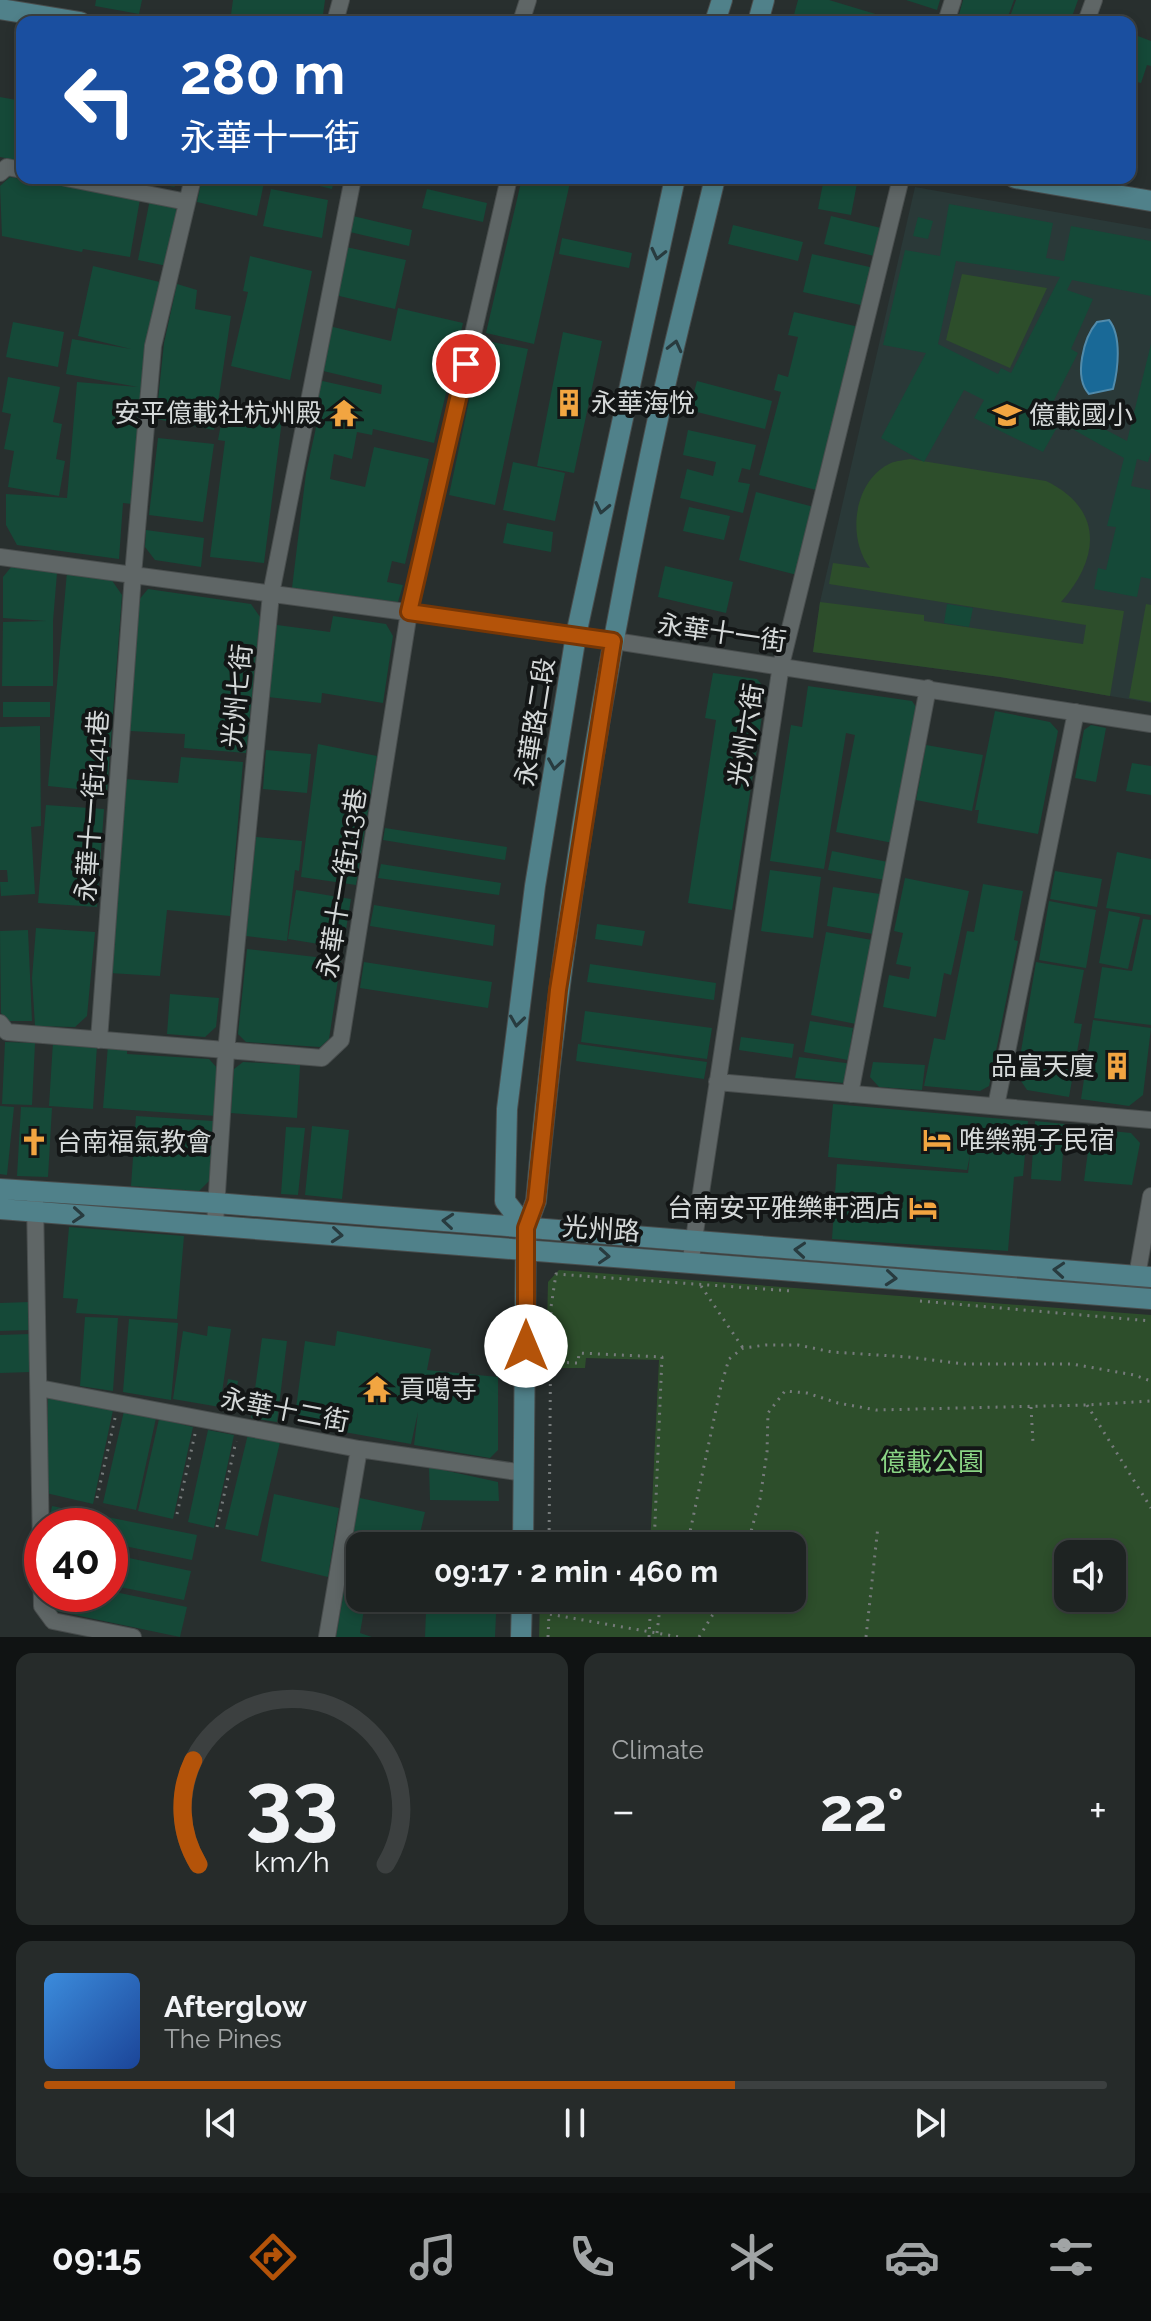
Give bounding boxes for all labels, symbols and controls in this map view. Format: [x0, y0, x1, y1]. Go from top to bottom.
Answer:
text: 280 m [180, 41, 345, 107]
icon: left [48, 48, 152, 152]
text: 永華十一街 [180, 116, 360, 158]
one-way arrow [650, 247, 667, 260]
pin [432, 330, 500, 398]
one-way arrow [666, 339, 683, 353]
icon: arrive [444, 342, 488, 386]
building icon: 永華海悅 [554, 388, 584, 418]
place label: 永華海悅 [591, 388, 695, 418]
place label: 安平億載社杭州殿 [114, 398, 322, 428]
temple icon: 安平億載社杭州殿 [329, 398, 359, 428]
school or university icon: 億載國小 [992, 400, 1022, 430]
place label: 億載國小 [1029, 400, 1133, 430]
one-way arrow [594, 501, 611, 514]
street label: 永華十一街 [656, 609, 788, 657]
street label: 光州七街 [217, 643, 257, 749]
street label: 永華路二段 [510, 655, 560, 789]
street label: 光州六街 [723, 681, 769, 789]
street label: 永華十一街141巷 [70, 709, 114, 903]
one-way arrow [547, 757, 564, 770]
street label: 永華十一街113巷 [312, 786, 372, 980]
one-way arrow [509, 1014, 526, 1028]
place label: 品富天廈 [991, 1051, 1095, 1081]
building icon: 品富天廈 [1102, 1051, 1132, 1081]
hotel icon: 唯樂親子民宿 [922, 1125, 952, 1155]
place label: 唯樂親子民宿 [959, 1125, 1115, 1155]
church icon: 台南福氣教會 [19, 1127, 49, 1157]
place label: 台南福氣教會 [56, 1127, 212, 1157]
place label: 台南安平雅樂軒酒店 [667, 1193, 901, 1223]
hotel icon: 台南安平雅樂軒酒店 [908, 1193, 938, 1223]
one-way arrow [72, 1206, 85, 1223]
street label: 光州路 [561, 1211, 641, 1247]
one-way arrow [441, 1213, 454, 1230]
one-way arrow [331, 1226, 344, 1243]
one-way arrow [793, 1242, 806, 1259]
one-way arrow [598, 1247, 611, 1264]
one-way arrow [1052, 1262, 1065, 1279]
one-way arrow [885, 1269, 898, 1286]
position arrow [484, 1304, 568, 1388]
temple icon: 貢噶寺 [362, 1374, 392, 1404]
place label: 貢噶寺 [399, 1374, 477, 1404]
street label: 永華十二街 [218, 1383, 352, 1437]
park label: 億載公園 [880, 1447, 984, 1477]
speed limit sign: 40 [24, 1508, 128, 1612]
map controls [1054, 1540, 1126, 1612]
button: sound [1054, 1540, 1126, 1612]
text: 09:17 · 2 min · 460 m [434, 1554, 718, 1589]
text: Climate [612, 1735, 704, 1765]
text: 33 [245, 1753, 338, 1850]
text: 22° [820, 1775, 904, 1845]
text: − [612, 1785, 635, 1836]
text: + [1089, 1785, 1107, 1836]
text: km/h [254, 1845, 329, 1879]
text: Afterglow [164, 1989, 307, 2024]
text: The Pines [164, 2024, 282, 2054]
icon: previous [199, 2101, 243, 2145]
icon: pause [553, 2101, 597, 2145]
icon: next [908, 2101, 952, 2145]
icon: directions [245, 2229, 301, 2285]
icon: music [405, 2229, 461, 2285]
icon: phone [564, 2229, 620, 2285]
icon: climate [724, 2229, 780, 2285]
icon: car [884, 2229, 940, 2285]
icon: filters [1043, 2229, 1099, 2285]
text: 09:15 [52, 2236, 142, 2278]

